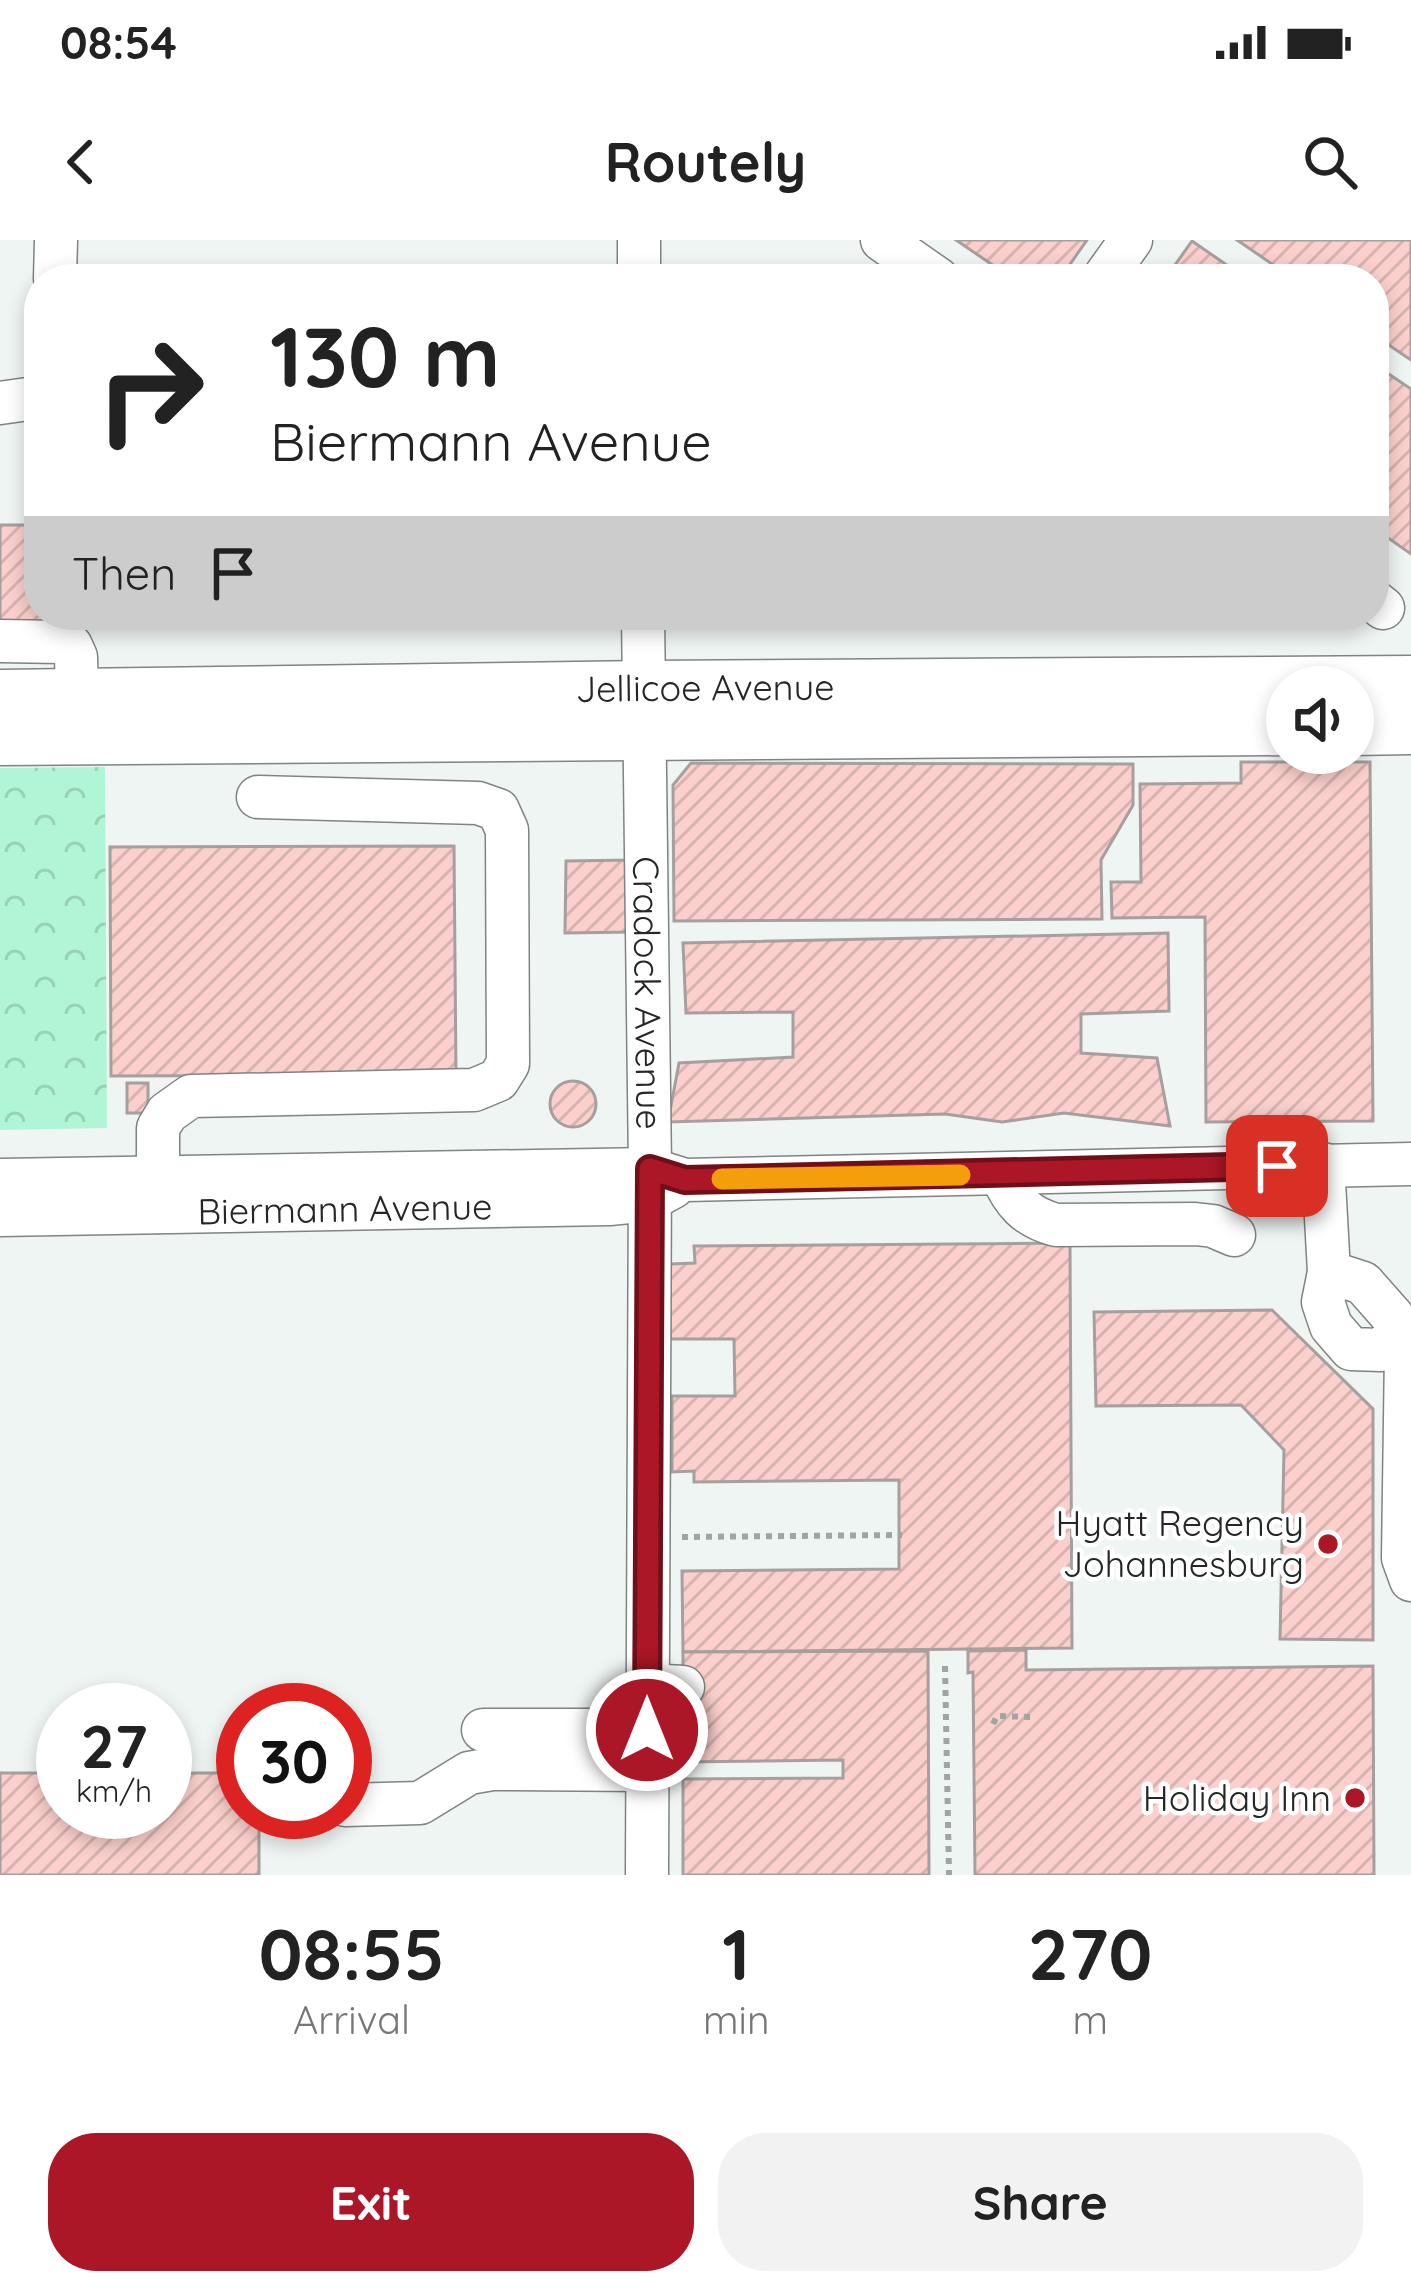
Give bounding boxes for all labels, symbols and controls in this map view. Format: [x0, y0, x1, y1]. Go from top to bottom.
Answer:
text: 08:54 [60, 14, 177, 70]
text: Routely [605, 128, 806, 196]
icon: back [48, 129, 114, 195]
icon: search [1297, 129, 1363, 195]
text: 130 m [270, 303, 500, 408]
icon: right [72, 312, 228, 468]
text: Biermann Avenue [270, 407, 712, 475]
icon: arrive [200, 540, 266, 606]
text: Then [72, 545, 176, 601]
street label: Jellicoe Avenue [575, 664, 835, 711]
map controls [1266, 666, 1374, 774]
button: sound [1266, 666, 1374, 774]
street label: Cradock Avenue [624, 856, 673, 1130]
pin [1226, 1115, 1328, 1217]
icon: arrive [1244, 1133, 1310, 1199]
street label: Biermann Avenue [197, 1183, 493, 1233]
place label: Hyatt Regency Johannesburg [1055, 1500, 1304, 1586]
marker: Hyatt Regency Johannesburg [1315, 1531, 1341, 1557]
position arrow [584, 1667, 710, 1793]
speed limit sign: 30 [216, 1683, 372, 1839]
text: 27 [80, 1708, 148, 1783]
text: km/h [76, 1772, 152, 1810]
place label: Holiday Inn [1143, 1775, 1331, 1820]
marker: Holiday Inn [1342, 1785, 1368, 1811]
text: 08:55 [258, 1908, 445, 1998]
text: 1 [722, 1908, 750, 1998]
text: 270 [1028, 1908, 1153, 1998]
text: Arrival [293, 1995, 410, 2044]
text: min [703, 1995, 769, 2044]
text: m [1072, 1995, 1108, 2044]
button: Exit [48, 2133, 694, 2271]
button: Share [718, 2133, 1363, 2271]

